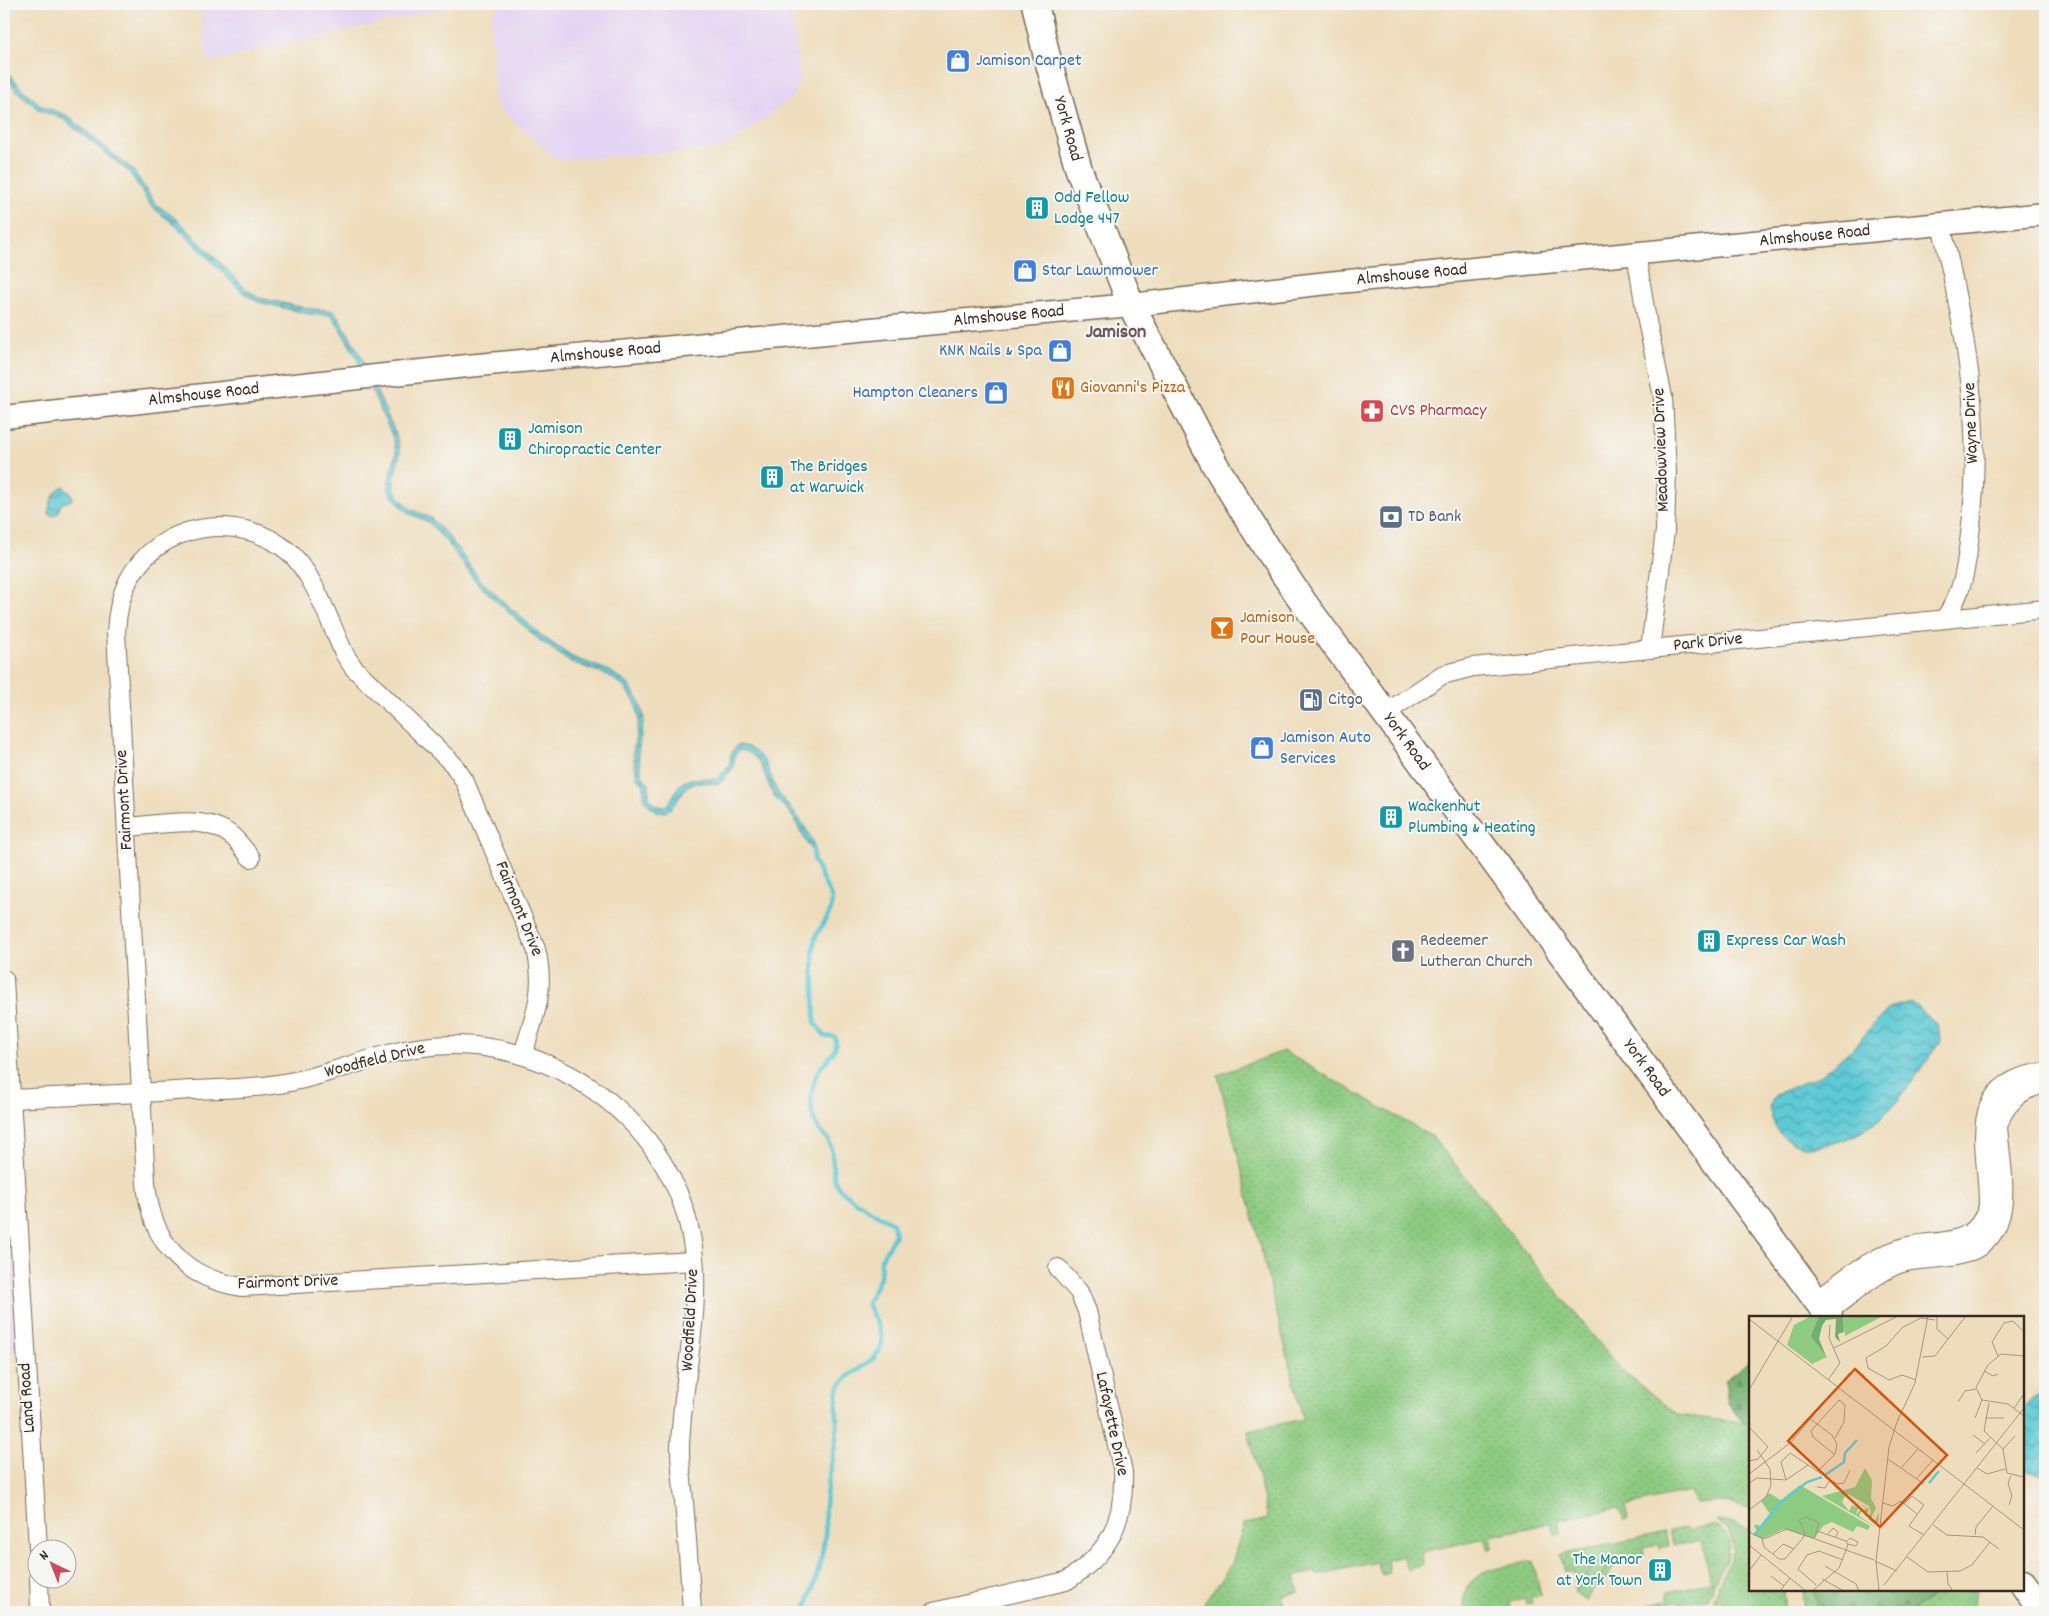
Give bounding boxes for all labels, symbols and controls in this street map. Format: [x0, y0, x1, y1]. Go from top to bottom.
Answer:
shop icon: Jamison Carpet [945, 48, 971, 74]
place label: Jamison Carpet [976, 49, 1082, 74]
street label: York Road [1046, 93, 1088, 164]
place label: Odd Fellow Lodge 447 [1054, 186, 1129, 232]
building icon: Odd Fellow Lodge 447 [1024, 195, 1050, 221]
street label: Almshouse Road [1758, 218, 1872, 254]
street label: Almshouse Road [1355, 257, 1468, 293]
shop icon: Star Lawnmower [1012, 258, 1038, 284]
place label: Star Lawnmower [1042, 259, 1158, 284]
street label: Almshouse Road [952, 299, 1066, 334]
district label: Jamison [1086, 319, 1146, 347]
street label: Almshouse Road [549, 336, 662, 371]
shop icon: KNK Nails & Spa [1047, 338, 1073, 364]
place label: KNK Nails & Spa [939, 339, 1043, 364]
restaurant icon: Giovanni's Pizza [1050, 375, 1076, 401]
street label: Almshouse Road [147, 376, 261, 414]
place label: Giovanni's Pizza [1080, 376, 1186, 401]
shop icon: Hampton Cleaners [983, 380, 1009, 406]
place label: Hampton Cleaners [853, 381, 978, 406]
street label: Wayne Drive [1958, 382, 1986, 464]
street label: Meadowview Drive [1647, 387, 1677, 512]
pharmacy icon: CVS Pharmacy [1359, 398, 1385, 424]
place label: CVS Pharmacy [1390, 399, 1487, 424]
place label: Jamison Chiropractic Center [528, 417, 662, 463]
building icon: Jamison Chiropractic Center [497, 426, 523, 452]
place label: The Bridges at Warwick [790, 455, 868, 501]
building icon: The Bridges at Warwick [759, 464, 785, 490]
bank icon: TD Bank [1378, 504, 1404, 530]
place label: TD Bank [1408, 505, 1461, 530]
place label: Jamison Pour House [1240, 606, 1315, 652]
bar icon: Jamison Pour House [1209, 615, 1235, 641]
street label: Park Drive [1672, 627, 1744, 659]
fuel station icon: Citgo [1298, 687, 1324, 713]
place label: Citgo [1328, 688, 1363, 713]
street label: York Road [1376, 708, 1436, 776]
place label: Jamison Auto Services [1280, 726, 1371, 772]
shop icon: Jamison Auto Services [1249, 735, 1275, 761]
street label: Fairmont Drive [110, 749, 140, 851]
place label: Wackenhut Plumbing & Heating [1408, 795, 1536, 841]
building icon: Wackenhut Plumbing & Heating [1378, 804, 1404, 830]
street label: Fairmont Drive [488, 858, 548, 960]
building icon: Express Car Wash [1696, 928, 1722, 954]
place label: Redeemer Lutheran Church [1420, 929, 1533, 975]
place label: Express Car Wash [1726, 929, 1846, 954]
church icon: Redeemer Lutheran Church [1390, 938, 1416, 964]
street label: York Road [1616, 1034, 1676, 1103]
street label: Woodfield Drive [322, 1036, 428, 1086]
street label: Woodfield Drive [676, 1268, 706, 1372]
street label: Fairmont Drive [237, 1269, 339, 1297]
inset map [1749, 1316, 2024, 1591]
street label: Land Road [13, 1362, 43, 1434]
street label: Lafayette Drive [1088, 1370, 1134, 1478]
north arrow [28, 1538, 78, 1588]
text: N [35, 1546, 54, 1566]
place label: The Manor at York Town [1557, 1548, 1642, 1594]
building icon: The Manor at York Town [1647, 1557, 1673, 1583]

